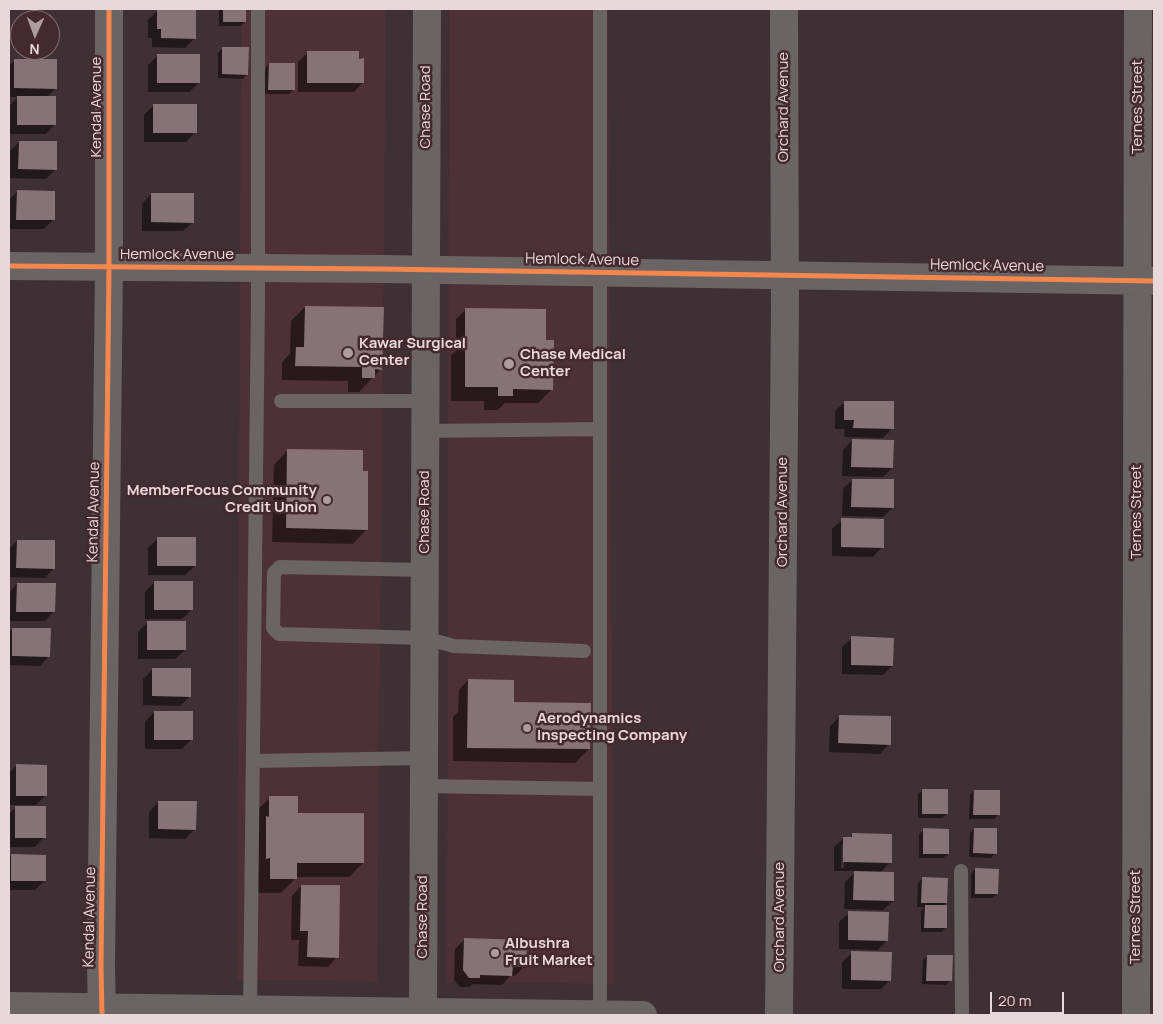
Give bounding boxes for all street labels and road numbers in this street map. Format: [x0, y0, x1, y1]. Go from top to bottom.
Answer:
street label: Orchard Avenue [775, 52, 793, 162]
street label: Kendal Avenue [88, 57, 106, 157]
street label: Ternes Street [1129, 60, 1147, 154]
street label: Chase Road [417, 65, 435, 149]
street label: Hemlock Avenue [120, 246, 234, 264]
street label: Hemlock Avenue [525, 250, 639, 270]
street label: Hemlock Avenue [930, 256, 1044, 276]
street label: Orchard Avenue [774, 457, 792, 567]
street label: Kendal Avenue [84, 461, 104, 563]
street label: Ternes Street [1128, 465, 1146, 559]
street label: Chase Road [416, 470, 434, 554]
street label: Orchard Avenue [771, 862, 789, 972]
street label: Kendal Avenue [80, 866, 100, 968]
street label: Ternes Street [1127, 870, 1145, 964]
street label: Chase Road [414, 875, 432, 959]

